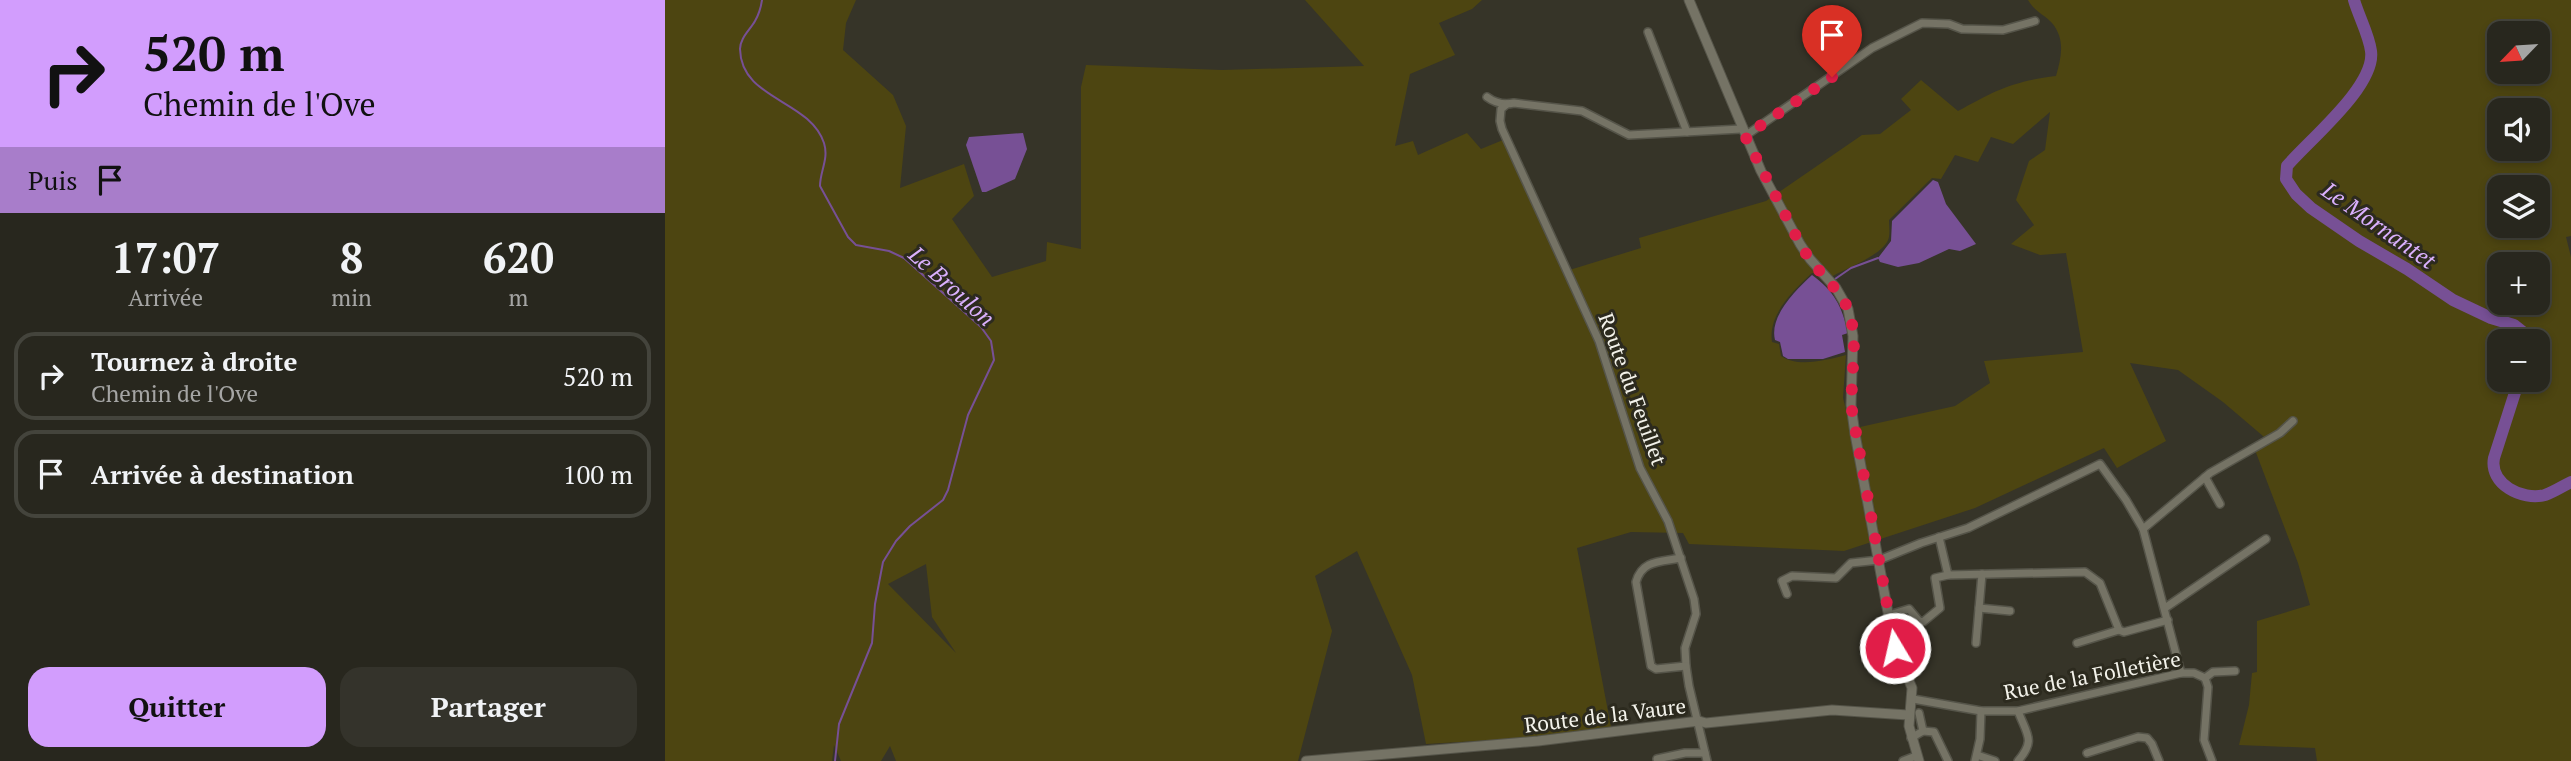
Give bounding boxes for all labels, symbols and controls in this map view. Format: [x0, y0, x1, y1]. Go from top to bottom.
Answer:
pin [1802, 5, 1862, 77]
icon: arrive [1813, 16, 1851, 54]
text: 520 m [143, 20, 285, 85]
north arrow [2487, 21, 2550, 84]
map controls [2487, 21, 2550, 392]
icon: right [28, 28, 119, 119]
text: Chemin de l'Ove [143, 83, 376, 125]
button: sound [2487, 98, 2550, 161]
icon: arrive [91, 161, 129, 199]
text: Puis [28, 163, 77, 197]
water label: Le Mornantet [2315, 174, 2443, 276]
button: layers [2487, 175, 2550, 238]
text: 17:07 [111, 229, 220, 285]
text: 8 [340, 229, 363, 285]
text: 620 [483, 229, 554, 285]
water label: Le Broulon [901, 238, 1002, 333]
button: + [2487, 252, 2550, 315]
text: Arrivée [128, 282, 203, 313]
text: min [331, 282, 372, 313]
text: m [508, 282, 528, 313]
street label: Route du Feuillet [1592, 309, 1674, 469]
button: − [2487, 329, 2550, 392]
text: Tournez à droite [91, 344, 297, 378]
icon: right [32, 357, 70, 395]
text: 520 m [563, 359, 633, 393]
text: Chemin de l'Ove [91, 378, 258, 409]
icon: arrive [32, 455, 70, 493]
text: Arrivée à destination [91, 457, 354, 491]
text: 100 m [563, 457, 633, 491]
position arrow [1858, 611, 1932, 685]
street label: Rue de la Folletière [2001, 644, 2183, 706]
button: Quitter [28, 667, 326, 747]
button: Partager [340, 667, 637, 747]
street label: Route de la Vaure [1523, 691, 1687, 739]

